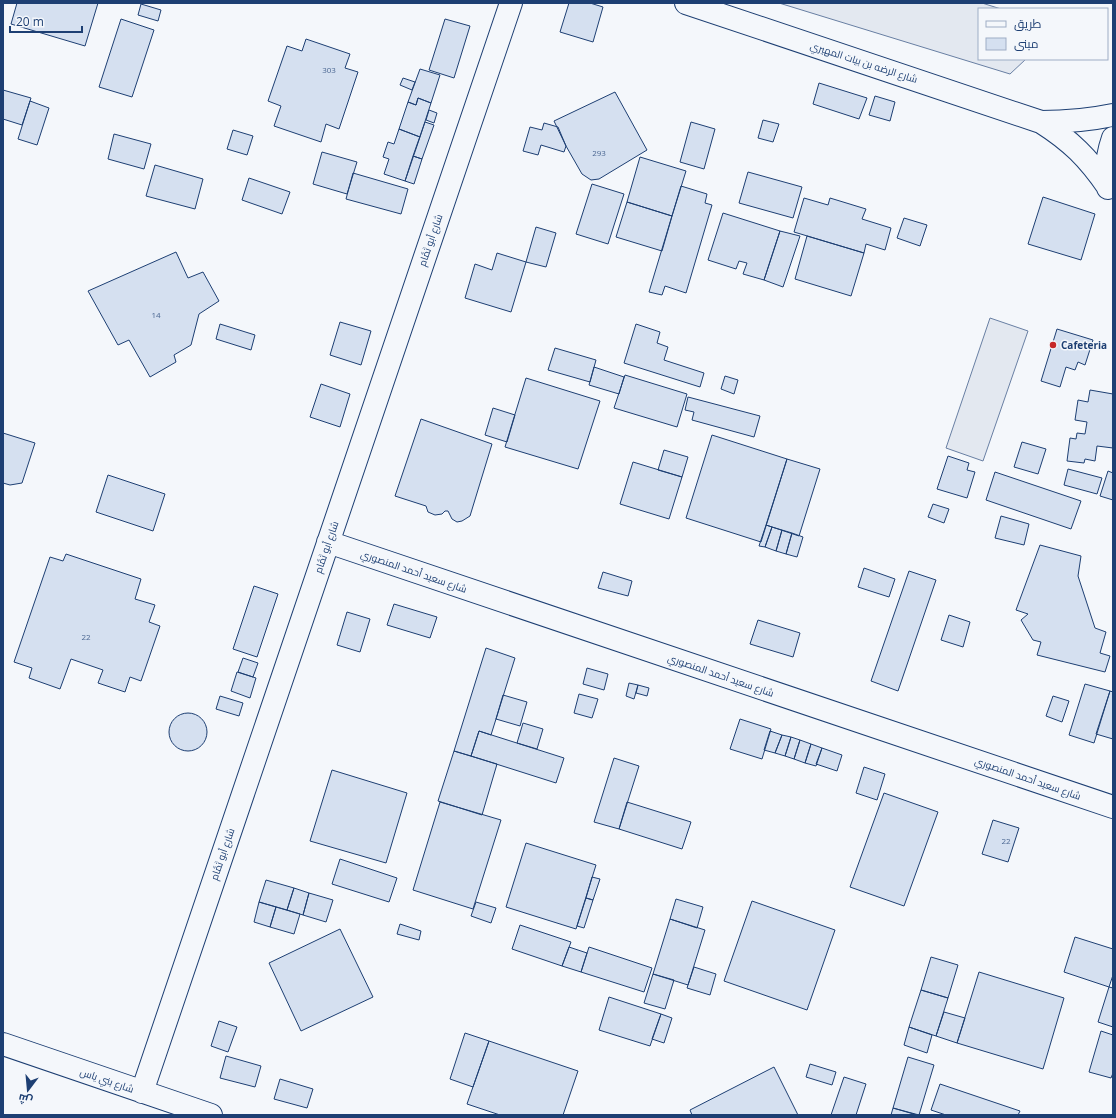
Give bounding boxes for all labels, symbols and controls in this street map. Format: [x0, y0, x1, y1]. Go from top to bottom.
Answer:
scale bar [10, 8, 82, 34]
legend [978, 8, 1108, 60]
text: 20 m [16, 13, 44, 30]
text: طريق [1014, 15, 1042, 32]
text: مبنى [1014, 35, 1039, 52]
street label: شارع الرضه بن بيات المهيري [808, 38, 919, 87]
house number: 303 [322, 64, 336, 75]
house number: 293 [592, 147, 606, 158]
street label: شارع أبو تَمَّام [415, 212, 446, 268]
house number: 14 [151, 309, 161, 320]
place label: Cafeteria [1061, 338, 1107, 352]
marker: Cafeteria [1048, 340, 1058, 350]
street label: شارع أبو تَمَّام [311, 519, 342, 575]
street label: شارع سعيد أحمد المنصوري [359, 546, 469, 597]
house number: 22 [81, 631, 91, 642]
street label: شارع سعيد أحمد المنصوري [666, 650, 776, 701]
street label: شارع سعيد أحمد المنصوري [973, 753, 1083, 804]
street label: شارع أبو تَمَّام [207, 826, 238, 882]
house number: 22 [1001, 835, 1011, 846]
street label: شارع بني ياس [78, 1064, 136, 1097]
north arrow [8, 1070, 48, 1110]
text: ش [16, 1091, 34, 1109]

